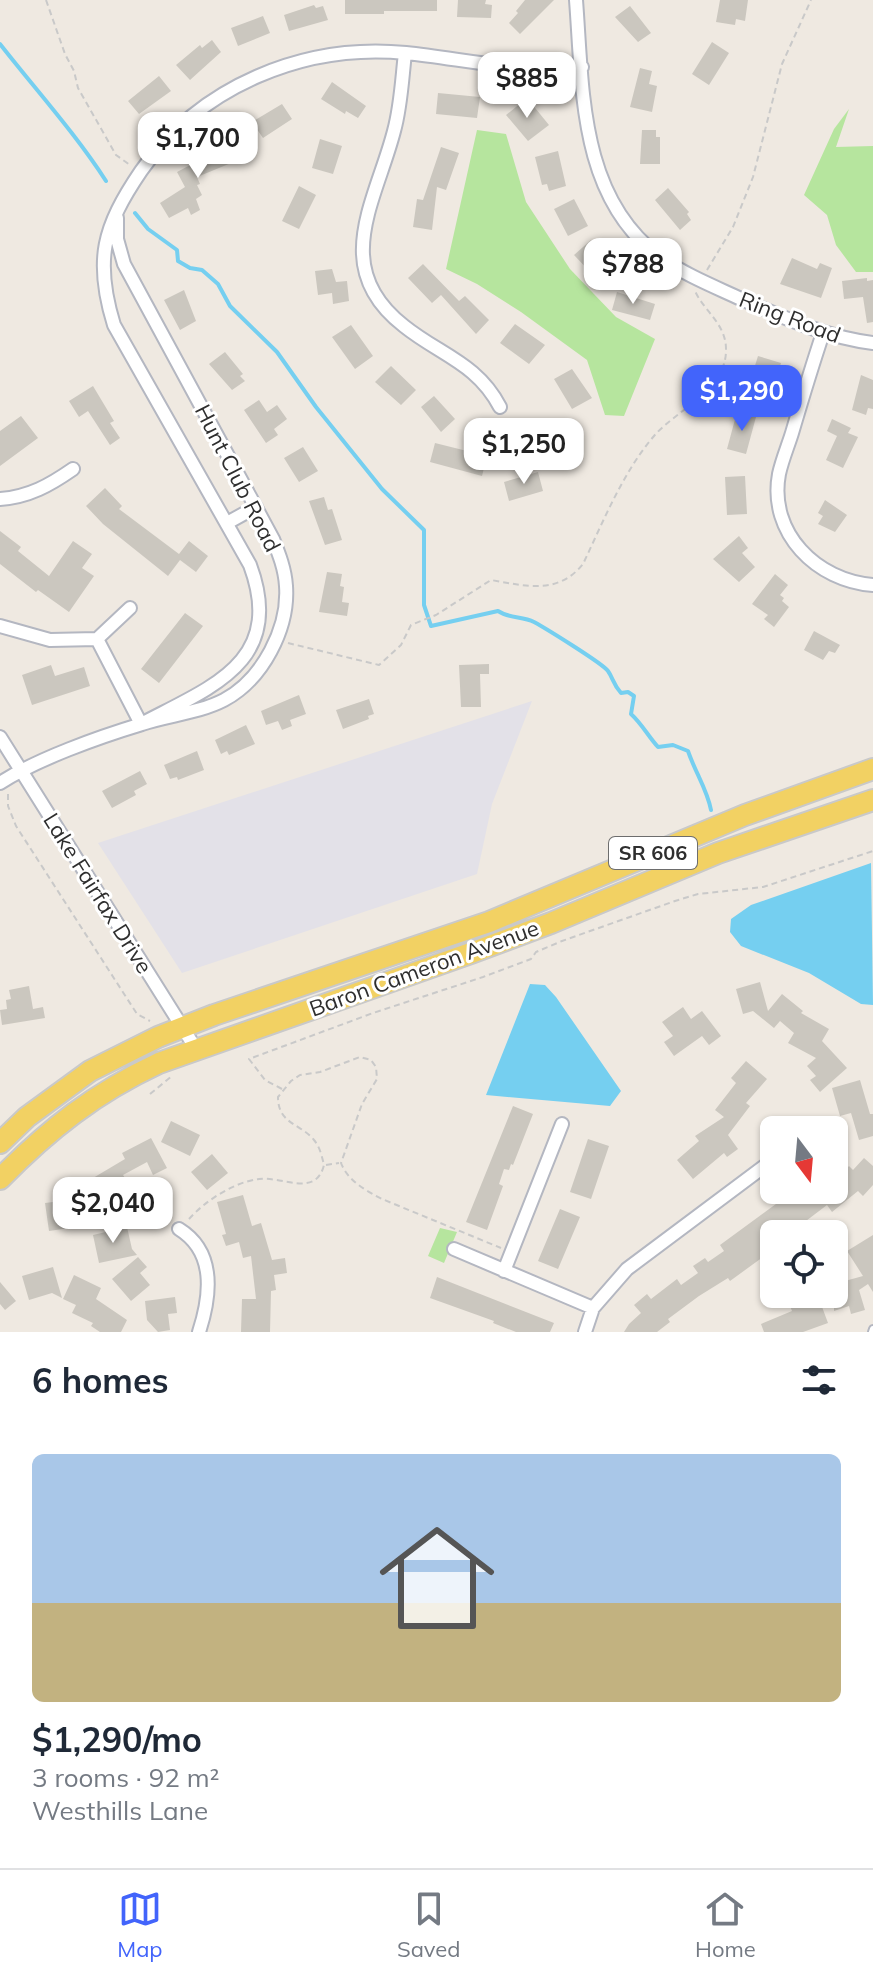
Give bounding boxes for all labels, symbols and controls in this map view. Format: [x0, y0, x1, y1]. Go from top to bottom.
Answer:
pin: $885 [480, 52, 574, 120]
text: $885 [496, 61, 558, 94]
pin: $1,700 [133, 112, 263, 180]
text: $1,700 [156, 121, 240, 154]
pin: $788 [586, 238, 680, 306]
text: $788 [602, 247, 664, 280]
street label: Ring Road [735, 285, 845, 349]
pin: $1,290 [677, 365, 807, 433]
text: $1,290 [700, 374, 784, 407]
street label: Hunt Club Road [189, 400, 287, 556]
pin: $1,250 [459, 418, 589, 486]
text: $1,250 [482, 427, 566, 460]
street label: Lake Fairfax Drive [37, 808, 159, 978]
road number: SR 606 [609, 837, 697, 869]
street label: Baron Cameron Avenue [305, 913, 543, 1023]
north arrow [760, 1116, 848, 1204]
map controls [760, 1116, 848, 1308]
pin: $2,040 [48, 1177, 178, 1245]
text: $2,040 [71, 1186, 155, 1219]
button: locate [760, 1220, 848, 1308]
icon: filters [797, 1358, 841, 1402]
text: 6 homes [32, 1359, 169, 1402]
icon: home [365, 1506, 509, 1650]
text: $1,290/mo [32, 1718, 202, 1761]
text: 3 rooms · 92 m² [32, 1761, 219, 1794]
text: Westhills Lane [32, 1794, 208, 1827]
tab: Map [117, 1887, 163, 1963]
tab: Saved [397, 1887, 461, 1963]
tab: Home [695, 1887, 756, 1963]

